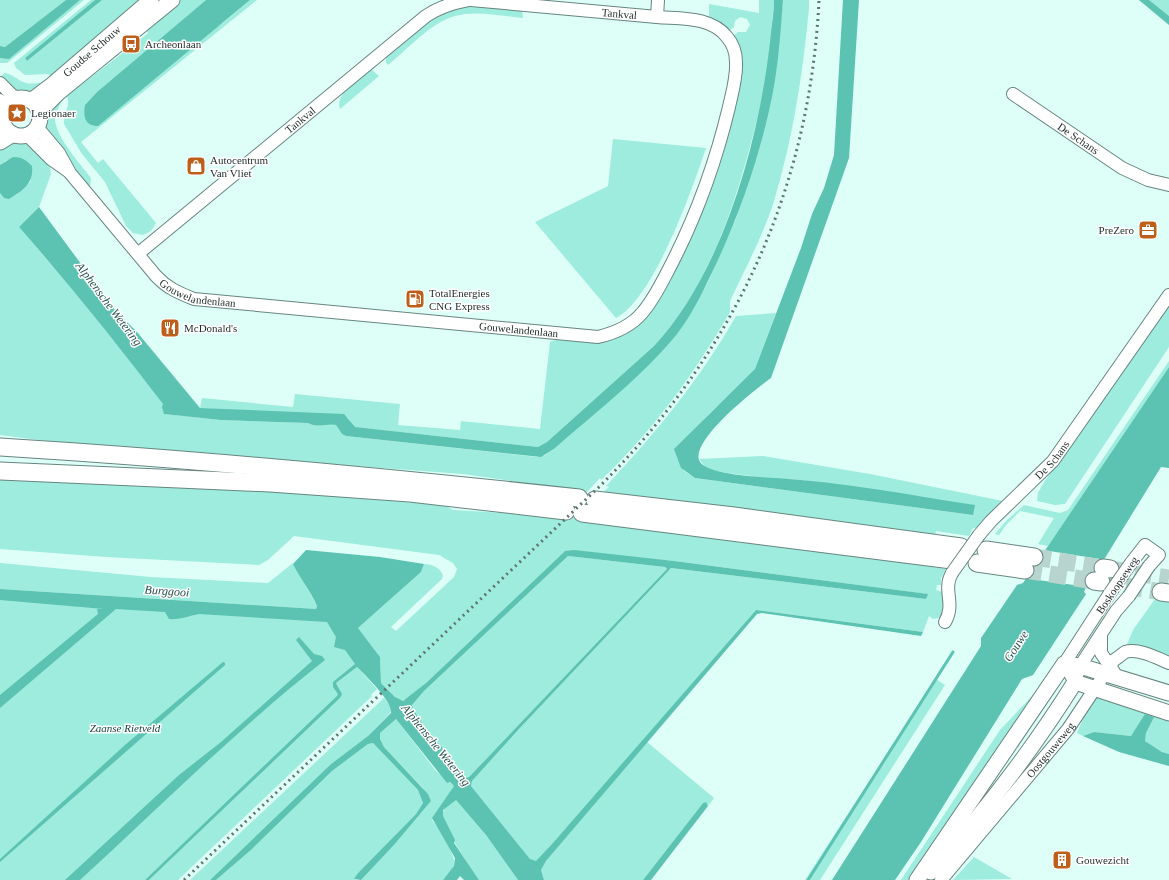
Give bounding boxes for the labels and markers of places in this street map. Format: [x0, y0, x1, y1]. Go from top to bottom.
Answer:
bus stop icon: Archeonlaan [120, 33, 142, 55]
place label: Archeonlaan [145, 38, 202, 50]
place icon: Legionaer [6, 102, 28, 124]
place label: Legionaer [31, 107, 76, 119]
place label: Autocentrum Van Vliet [210, 154, 268, 179]
shop icon: Autocentrum Van Vliet [185, 155, 207, 177]
office icon: PreZero [1137, 219, 1159, 241]
place label: PreZero [1099, 224, 1134, 236]
place label: TotalEnergies CNG Express [429, 287, 490, 312]
fuel station icon: TotalEnergies CNG Express [404, 288, 426, 310]
restaurant icon: McDonald's [159, 317, 181, 339]
place label: McDonald's [184, 322, 237, 334]
building icon: Gouwezicht [1051, 849, 1073, 871]
place label: Gouwezicht [1076, 854, 1129, 866]

